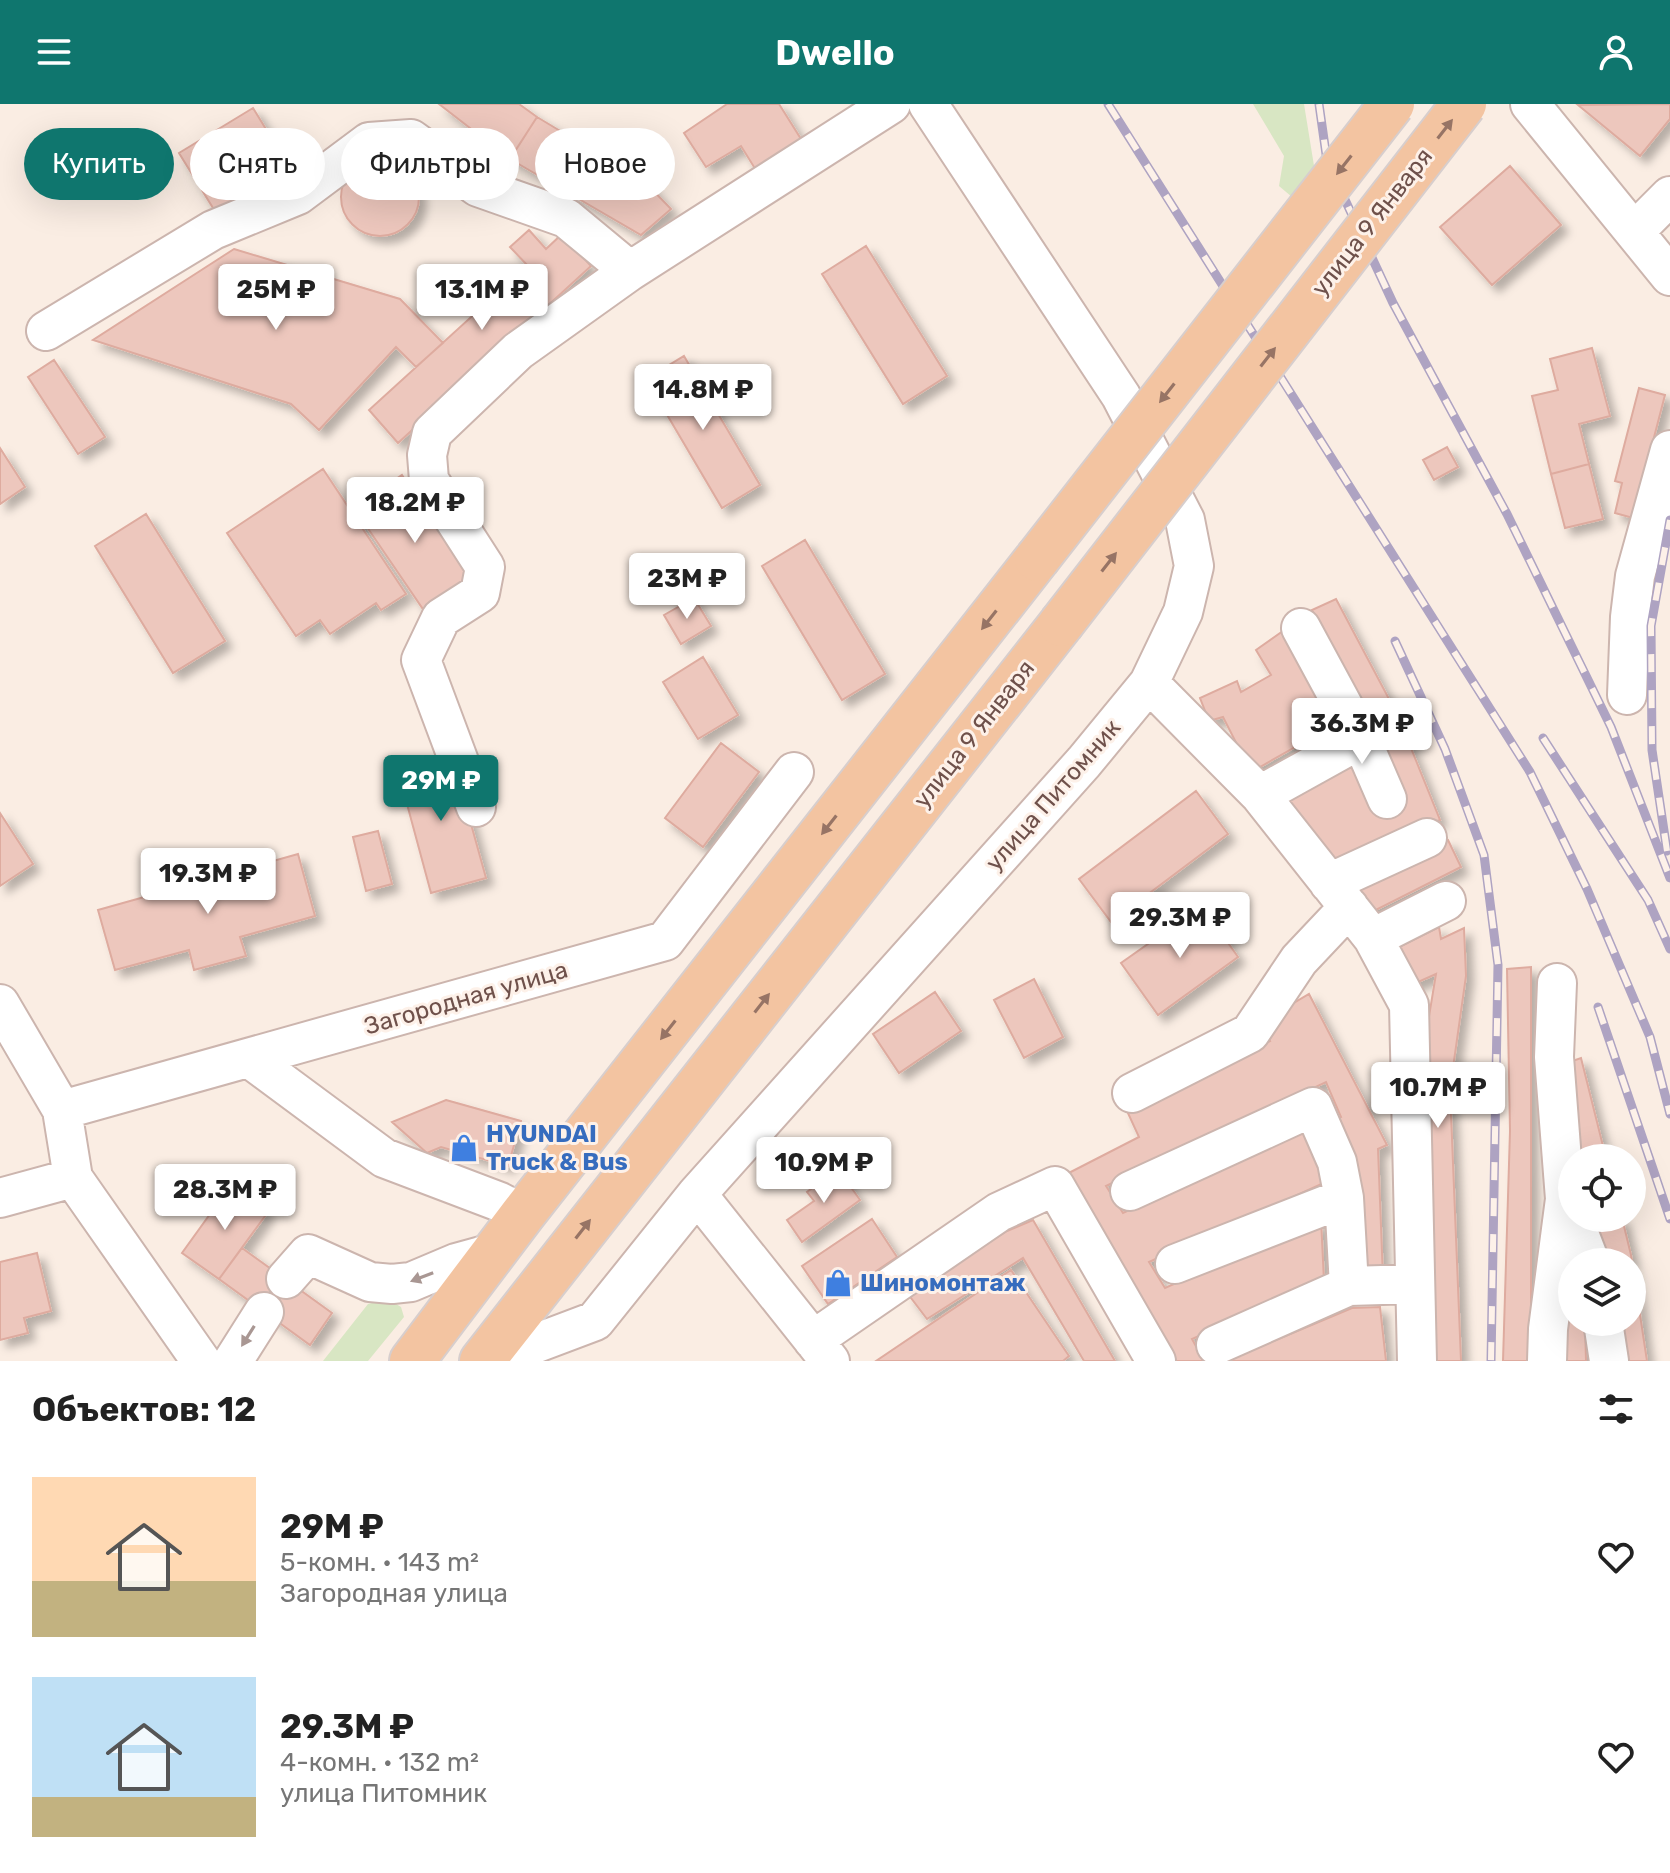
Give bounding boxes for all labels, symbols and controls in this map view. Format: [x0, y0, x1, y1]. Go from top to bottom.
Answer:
icon: menu [32, 30, 76, 74]
icon: person [1594, 30, 1638, 74]
text: Dwello [775, 31, 895, 74]
one-way arrow [1436, 119, 1452, 139]
chip: Купить [24, 128, 174, 200]
chip: Снять [190, 128, 325, 200]
chip: Фильтры [341, 128, 519, 200]
chip: Новое [535, 128, 675, 200]
street label: улица 9 Января [1306, 143, 1438, 301]
one-way arrow [1337, 155, 1353, 176]
pin: 25M ₽ [220, 264, 332, 332]
pin: 13.1M ₽ [408, 264, 556, 332]
text: 25M ₽ [236, 274, 316, 305]
text: 13.1M ₽ [435, 274, 529, 305]
one-way arrow [1260, 346, 1276, 367]
pin: 14.8M ₽ [629, 364, 777, 432]
text: 14.8M ₽ [652, 374, 754, 405]
one-way arrow [1160, 382, 1176, 403]
pin: 18.2M ₽ [341, 477, 489, 545]
text: 18.2M ₽ [365, 487, 465, 518]
one-way arrow [1100, 552, 1117, 572]
pin: 23M ₽ [631, 553, 743, 621]
text: 23M ₽ [647, 563, 727, 594]
one-way arrow [981, 610, 998, 630]
street label: улица 9 Января [908, 655, 1040, 813]
pin: 36.3M ₽ [1288, 698, 1436, 766]
text: 36.3M ₽ [1310, 708, 1414, 739]
street label: улица Питомник [980, 714, 1126, 876]
pin: 29M ₽ [385, 755, 497, 823]
text: 29M ₽ [401, 765, 481, 796]
one-way arrow [821, 815, 837, 835]
pin: 19.3M ₽ [134, 848, 282, 916]
text: 19.3M ₽ [159, 858, 257, 889]
pin: 29.3M ₽ [1106, 892, 1254, 960]
text: 29.3M ₽ [1129, 902, 1231, 933]
street label: Загородная улица [361, 956, 571, 1040]
one-way arrow [753, 993, 770, 1013]
one-way arrow [660, 1019, 677, 1040]
pin: 10.7M ₽ [1364, 1062, 1512, 1130]
text: 10.7M ₽ [1389, 1072, 1487, 1103]
place label: HYUNDAI Truck & Bus [486, 1120, 628, 1176]
shop icon: HYUNDAI Truck & Bus [449, 1133, 479, 1163]
pin: 10.9M ₽ [750, 1137, 898, 1205]
map controls [1558, 1144, 1646, 1336]
button: locate [1558, 1144, 1646, 1232]
text: 10.9M ₽ [774, 1147, 874, 1178]
pin: 28.3M ₽ [151, 1164, 299, 1232]
text: 28.3M ₽ [173, 1174, 277, 1205]
one-way arrow [575, 1219, 591, 1239]
button: layers [1558, 1248, 1646, 1336]
shop icon: Шиномонтаж [823, 1268, 853, 1298]
place label: Шиномонтаж [860, 1269, 1026, 1297]
one-way arrow [410, 1271, 434, 1284]
one-way arrow [242, 1325, 256, 1347]
icon: filters [1594, 1387, 1638, 1431]
text: Объектов: 12 [32, 1389, 256, 1430]
text: 29M ₽ [280, 1506, 384, 1547]
icon: home [96, 1509, 192, 1605]
icon: heart [1594, 1535, 1638, 1579]
text: 5-комн. · 143 m² [280, 1547, 479, 1578]
text: Загородная улица [280, 1578, 508, 1609]
text: 29.3M ₽ [280, 1706, 414, 1747]
icon: home [96, 1709, 192, 1805]
icon: heart [1594, 1735, 1638, 1779]
text: 4-комн. · 132 m² [280, 1747, 479, 1778]
text: улица Питомник [280, 1778, 487, 1809]

